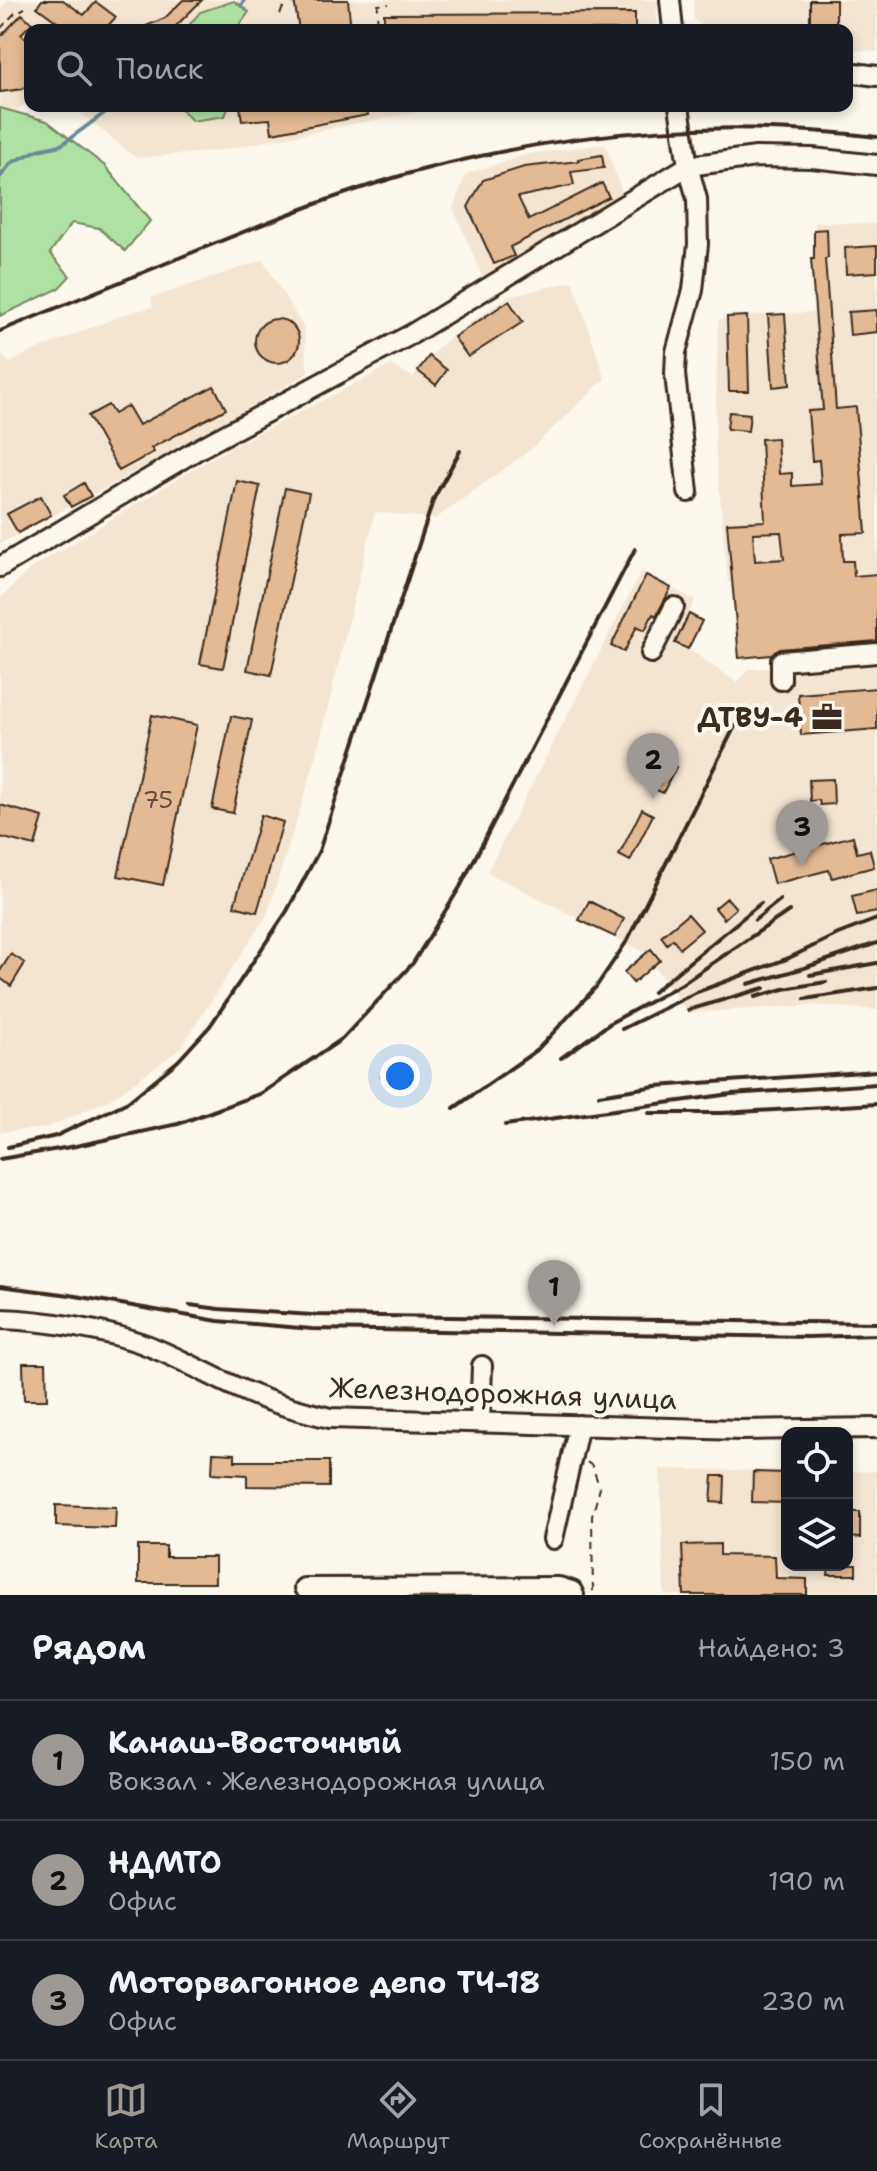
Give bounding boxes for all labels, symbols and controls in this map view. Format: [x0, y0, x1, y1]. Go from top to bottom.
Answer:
search box [24, 24, 853, 112]
icon: search [52, 46, 96, 90]
text: Поиск [116, 48, 204, 89]
place label: ДТВУ-4 [698, 698, 803, 736]
office icon: ДТВУ-4 [810, 700, 844, 734]
pin: 2 [627, 733, 679, 799]
house number: 75 [143, 784, 173, 816]
pin: 3 [776, 800, 828, 866]
your location [380, 1056, 420, 1096]
pin: 1 [528, 1260, 580, 1326]
street label: Железнодорожная улица [328, 1368, 678, 1418]
map controls [781, 1427, 853, 1571]
button: locate [781, 1427, 853, 1499]
button: layers [781, 1499, 853, 1571]
text: Рядом [32, 1624, 146, 1670]
text: Найдено: 3 [698, 1630, 845, 1665]
text: Канаш-Восточный [108, 1722, 402, 1763]
text: 1 [52, 1743, 64, 1778]
text: 150 m [769, 1743, 845, 1778]
text: Вокзал · Железнодорожная улица [108, 1763, 545, 1798]
text: НДМТО [108, 1842, 222, 1883]
text: 2 [49, 1863, 67, 1898]
text: 190 m [768, 1863, 845, 1898]
text: Офис [108, 1883, 177, 1918]
text: Моторвагонное депо ТЧ-18 [108, 1962, 540, 2003]
text: 3 [49, 1983, 67, 2018]
text: 230 m [761, 1983, 845, 2018]
text: Офис [108, 2003, 177, 2038]
tab: Карта [95, 2078, 158, 2155]
tab: Маршрут [347, 2078, 449, 2155]
tab: Сохранённые [639, 2078, 782, 2155]

